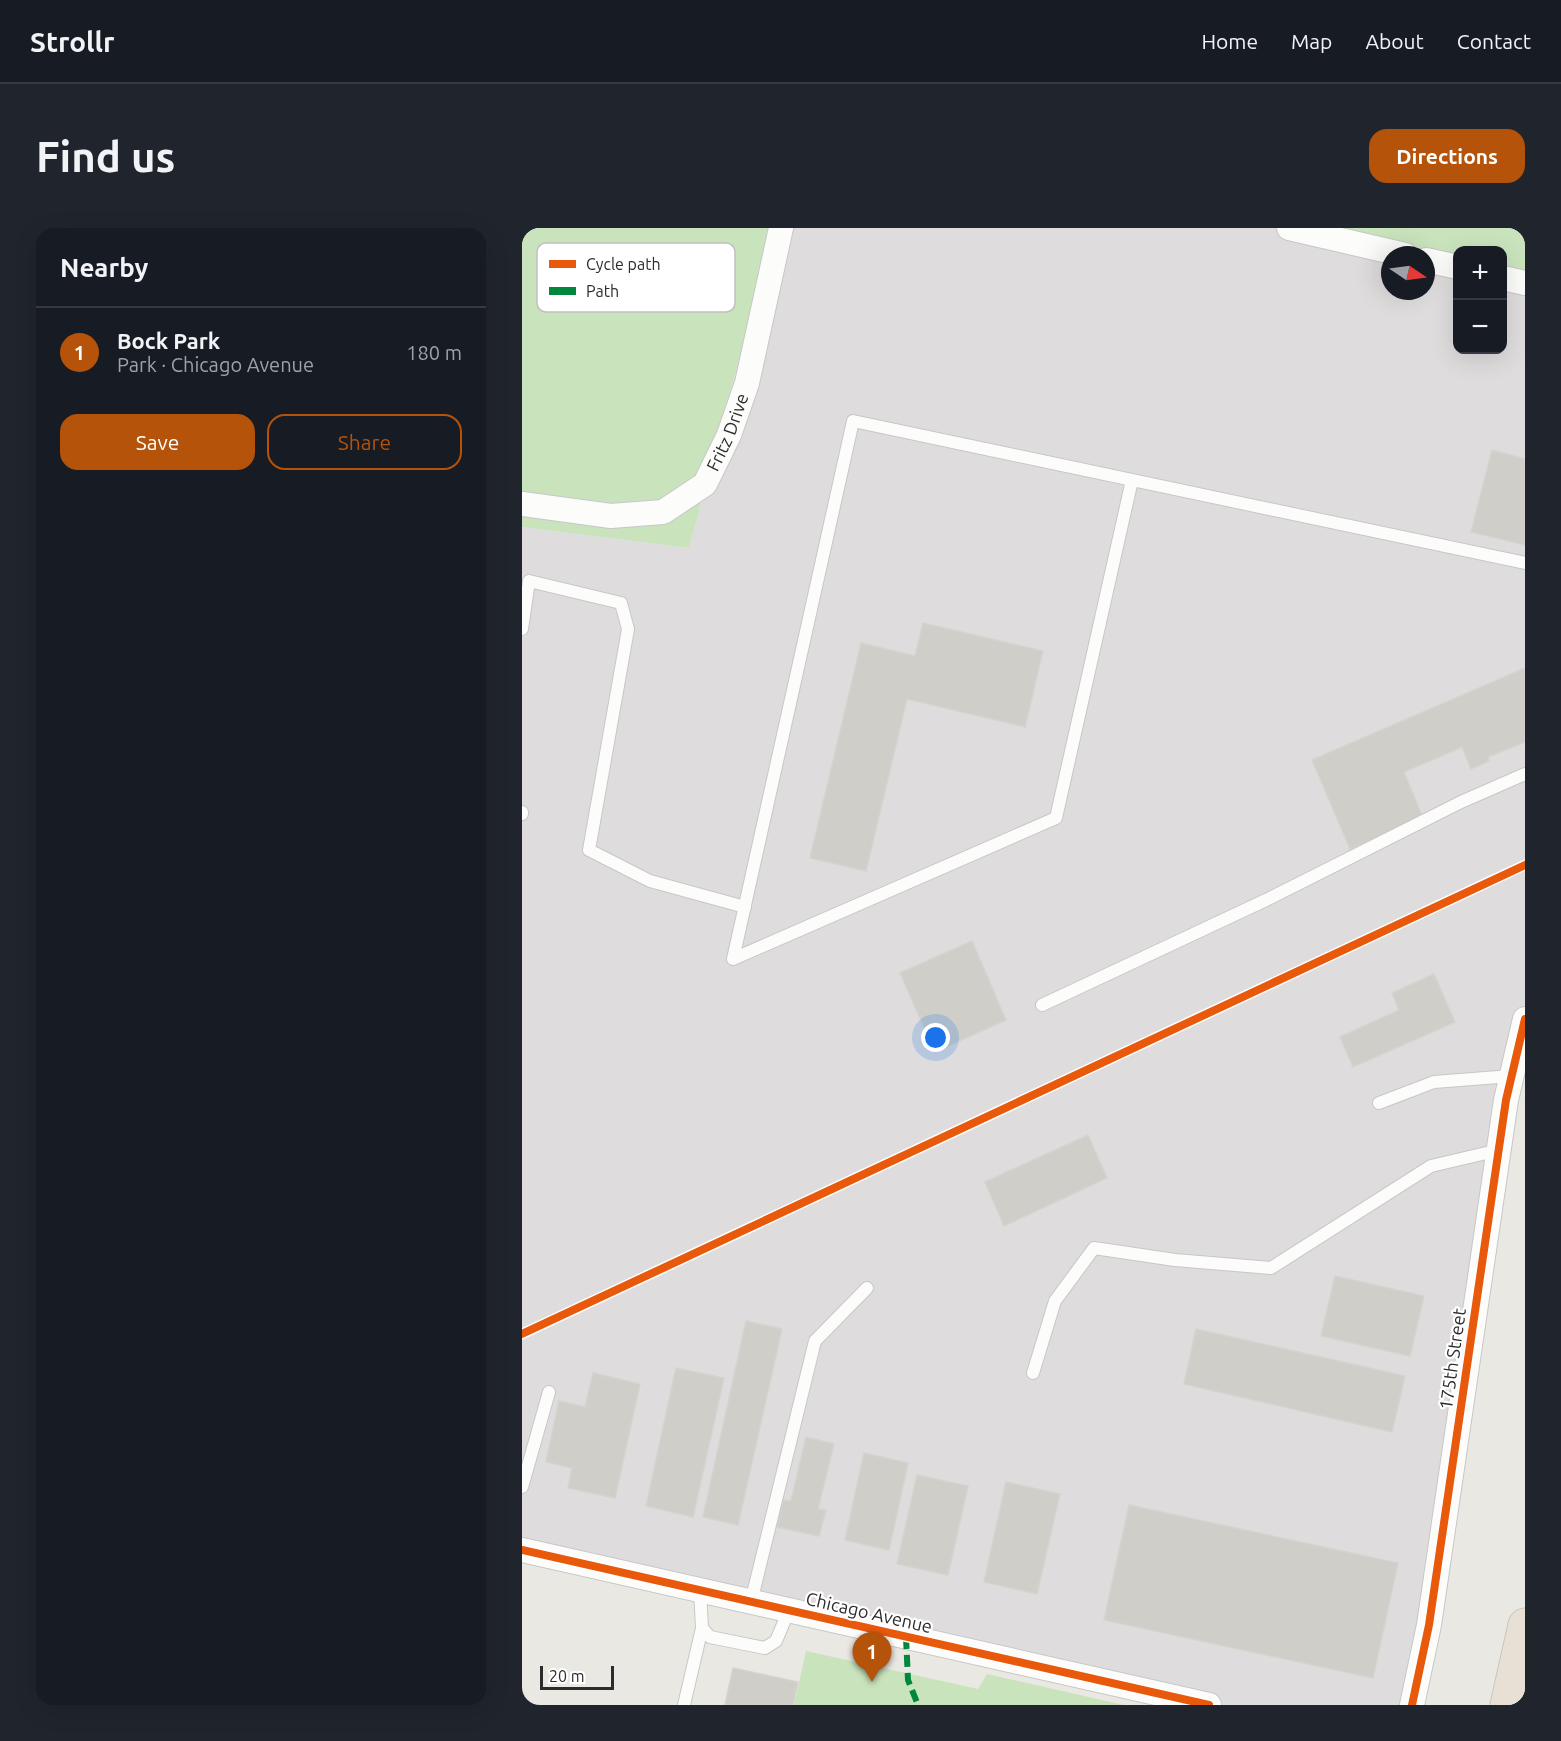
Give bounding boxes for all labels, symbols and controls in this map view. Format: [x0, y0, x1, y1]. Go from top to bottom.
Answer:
text: Strollr [30, 26, 115, 57]
text: Home [1201, 29, 1258, 53]
text: Map [1291, 29, 1332, 53]
text: About [1365, 29, 1424, 53]
text: Contact [1457, 29, 1531, 53]
button: Directions [1369, 129, 1525, 183]
text: Find us [36, 133, 175, 180]
legend [537, 243, 735, 312]
north arrow [1381, 246, 1435, 300]
map controls [1453, 246, 1507, 354]
button: + [1453, 246, 1507, 300]
text: Nearby [60, 253, 148, 282]
text: Cycle path [586, 255, 661, 273]
text: Path [586, 282, 619, 300]
button: − [1453, 300, 1507, 354]
text: Bock Park [117, 328, 220, 353]
text: 1 [74, 341, 85, 364]
text: 180 m [406, 341, 462, 364]
text: Park · Chicago Avenue [117, 353, 314, 376]
street label: Fritz Drive [702, 391, 752, 474]
button: Save [60, 414, 255, 470]
button: Share [267, 414, 462, 470]
your location [921, 1023, 950, 1052]
street label: 175th Street [1435, 1307, 1469, 1411]
street label: Chicago Avenue [804, 1588, 934, 1636]
pin: 1 [852, 1632, 892, 1682]
scale bar [540, 1663, 614, 1690]
text: 20 m [549, 1667, 585, 1685]

